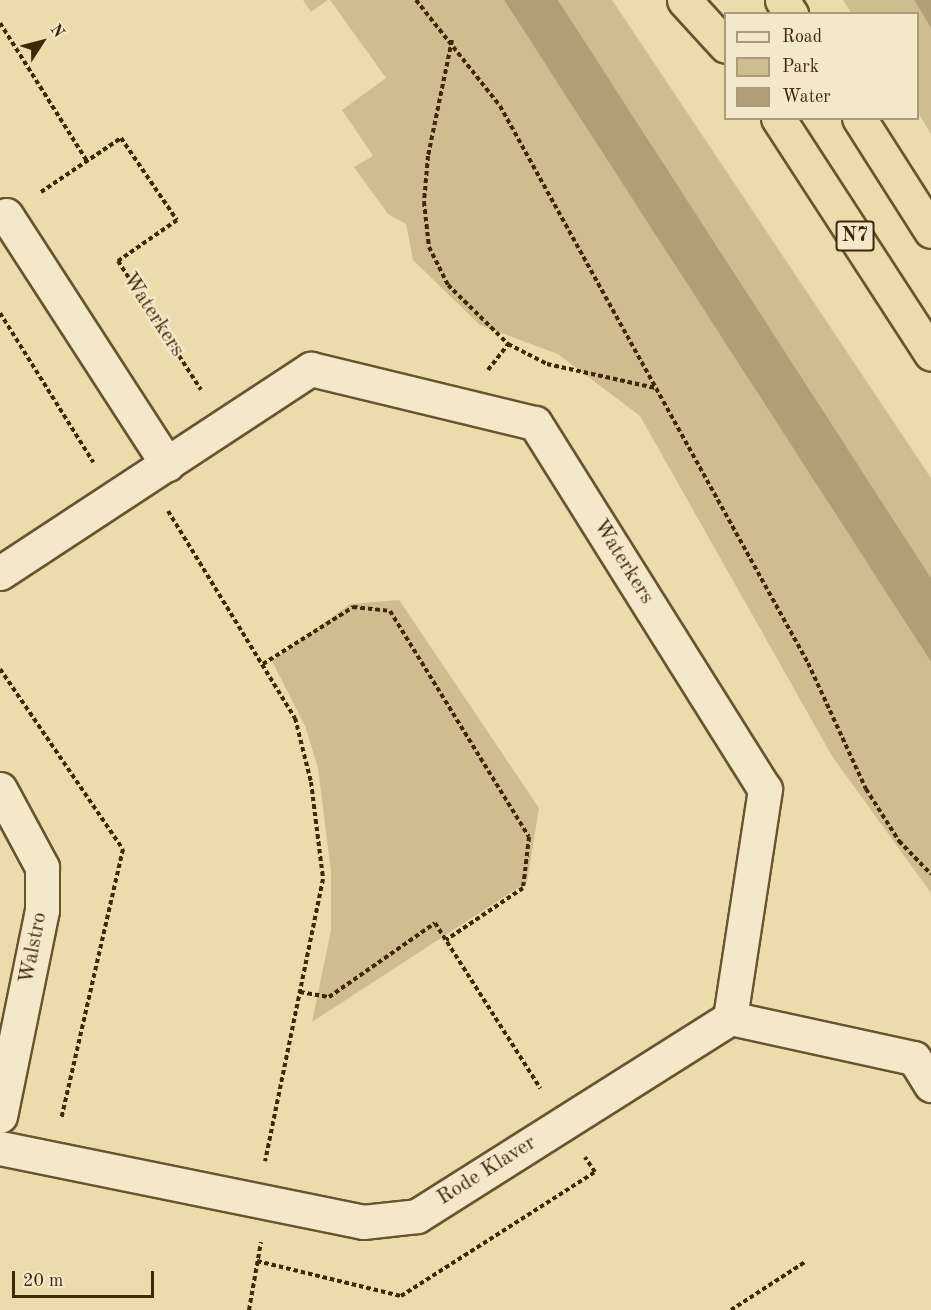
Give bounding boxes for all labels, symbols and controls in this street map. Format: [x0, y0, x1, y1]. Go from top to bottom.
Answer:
north arrow [12, 12, 72, 72]
legend [724, 12, 919, 120]
text: N [46, 22, 67, 41]
text: Road [782, 28, 822, 46]
text: Park [782, 58, 819, 76]
text: Water [782, 88, 831, 106]
road number: N7 [836, 219, 874, 253]
street label: Waterkers [117, 268, 189, 362]
street label: Waterkers [587, 515, 659, 609]
street label: Walstro [15, 910, 53, 986]
street label: Rode Klaver [433, 1131, 541, 1211]
scale bar [15, 1259, 158, 1297]
text: 20 m [23, 1272, 63, 1290]

